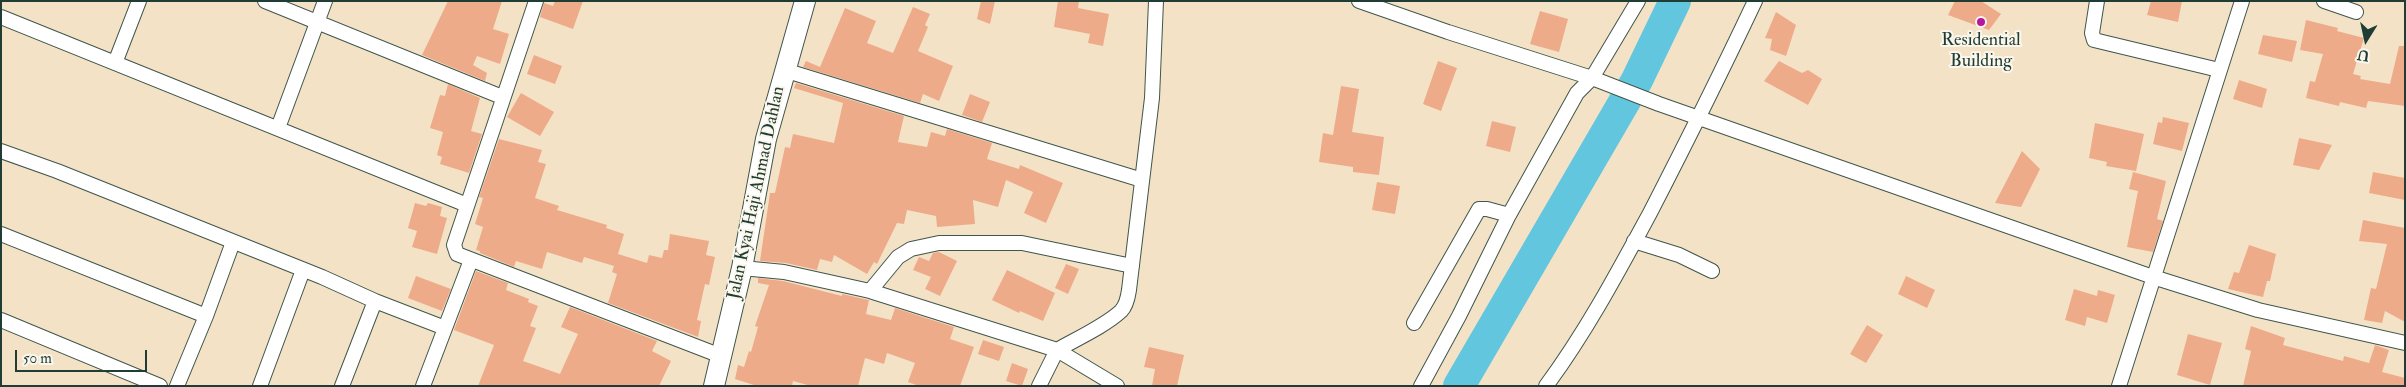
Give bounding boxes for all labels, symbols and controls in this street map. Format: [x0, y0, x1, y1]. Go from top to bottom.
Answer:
north arrow [2341, 15, 2391, 65]
marker: Residential Building [1975, 16, 1987, 28]
place label: Residential Building [1941, 30, 2021, 72]
text: U [2356, 46, 2371, 65]
street label: Jalan Kyai Haji Ahmad Dahlan [724, 84, 790, 302]
scale bar [18, 340, 150, 372]
text: 50 m [23, 349, 52, 368]

